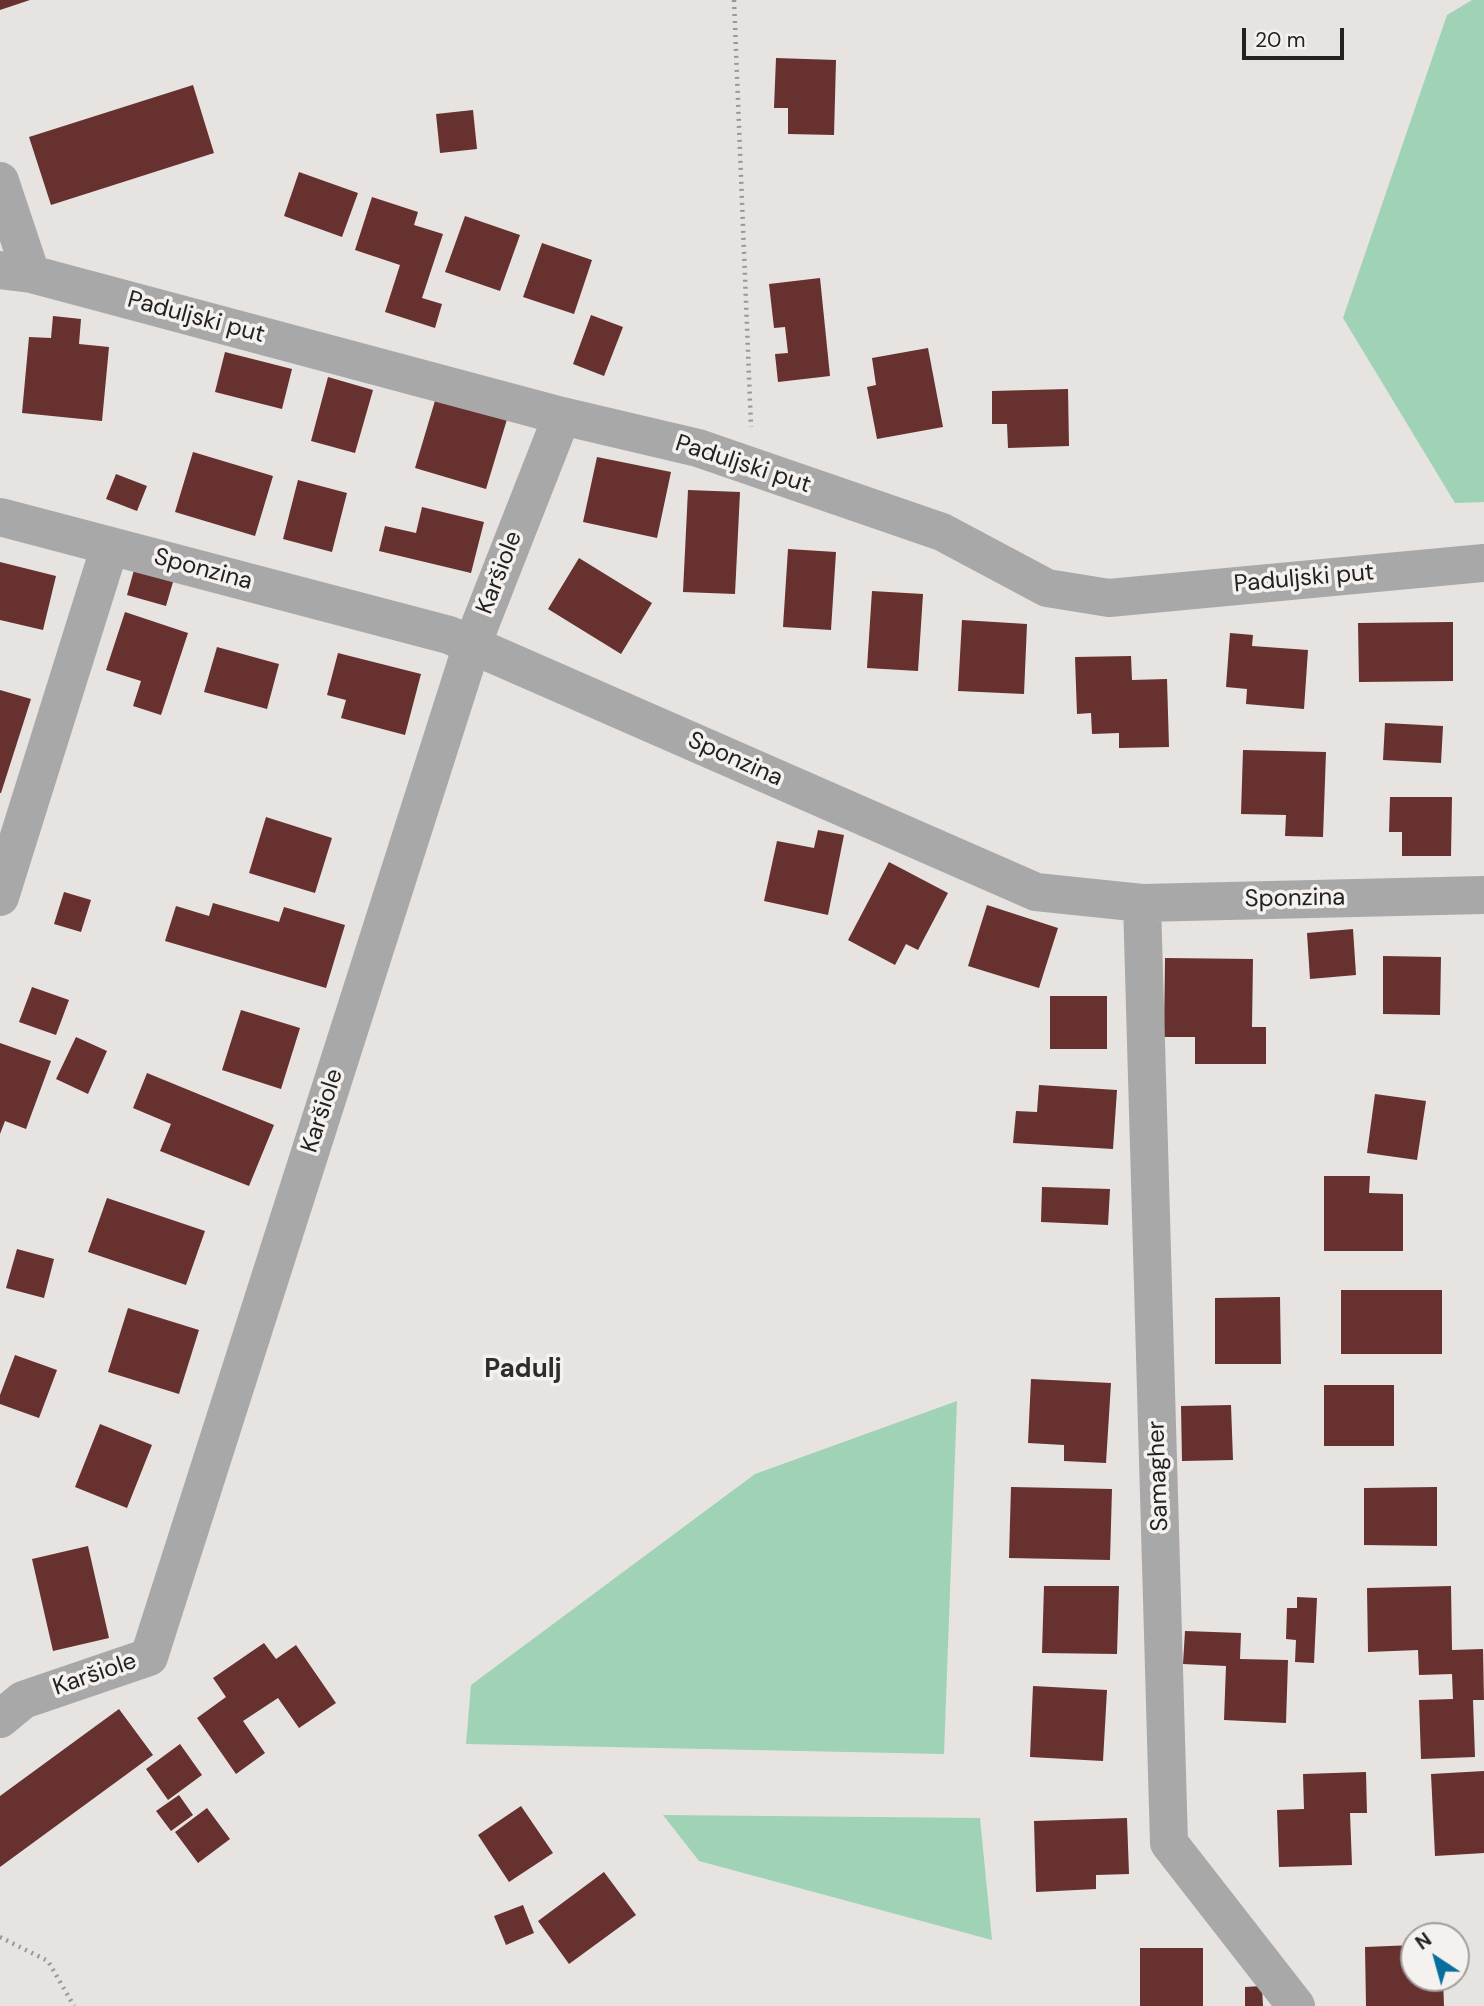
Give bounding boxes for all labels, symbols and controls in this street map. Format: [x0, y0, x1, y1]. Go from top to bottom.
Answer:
scale bar [1246, 14, 1348, 58]
text: 20 m [1255, 26, 1306, 54]
street label: Paduljski put [124, 286, 268, 350]
street label: Paduljski put [672, 430, 814, 500]
street label: Karšiole [471, 527, 529, 619]
street label: Sponzina [151, 543, 255, 597]
street label: Paduljski put [1233, 559, 1375, 599]
street label: Sponzina [683, 726, 787, 794]
street label: Sponzina [1244, 884, 1346, 914]
street label: Karšiole [296, 1065, 350, 1157]
district label: Padulj [484, 1354, 562, 1386]
street label: Samagher [1143, 1420, 1175, 1532]
street label: Karšiole [49, 1647, 141, 1703]
north arrow [1400, 1922, 1470, 1992]
text: N [1411, 1927, 1436, 1955]

